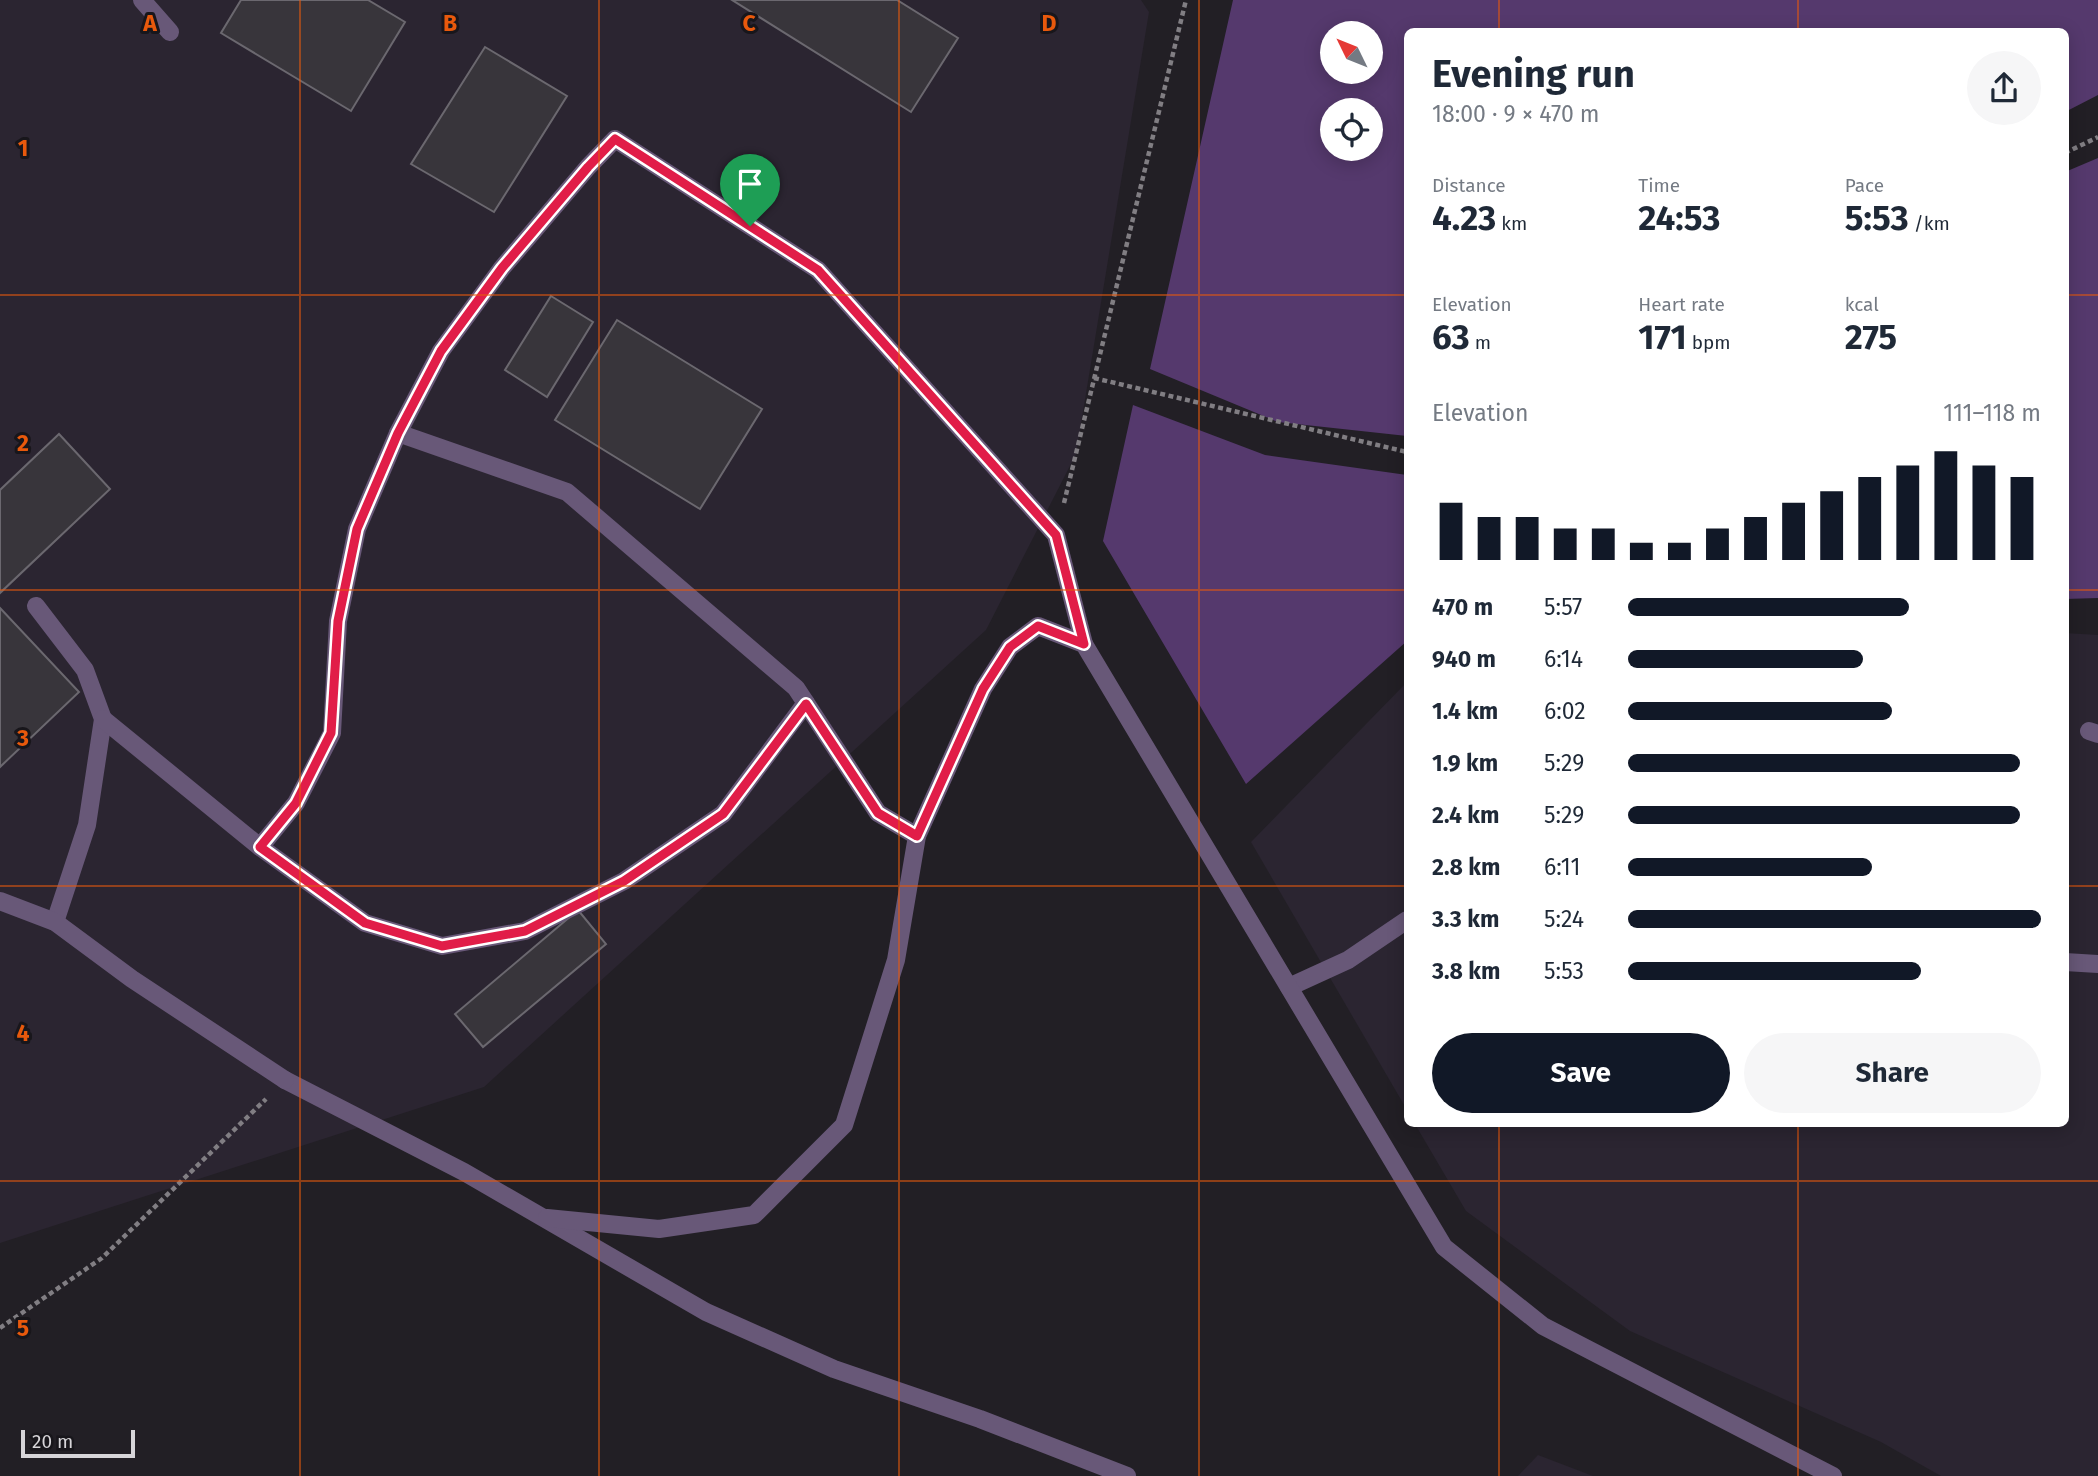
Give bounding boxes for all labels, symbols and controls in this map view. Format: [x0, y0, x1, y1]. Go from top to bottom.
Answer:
text: A [142, 9, 157, 37]
text: B [443, 9, 457, 37]
text: C [742, 9, 756, 37]
text: D [1042, 9, 1057, 37]
north arrow [1320, 21, 1382, 84]
map controls [1320, 21, 1383, 161]
text: Evening run [1432, 51, 1635, 97]
button: share [1967, 51, 2041, 125]
button: locate [1320, 98, 1383, 161]
text: 18:00 · 9 × 470 m [1432, 100, 1600, 128]
text: 1 [18, 134, 28, 162]
pin [720, 154, 780, 226]
icon: arrive [731, 165, 769, 203]
text: Distance [1432, 174, 1506, 197]
text: Time [1638, 174, 1680, 197]
text: Pace [1845, 174, 1884, 197]
text: 4.23 [1432, 197, 1496, 239]
text: 24:53 [1638, 197, 1721, 239]
text: 5:53 [1845, 197, 1909, 239]
text: km [1496, 212, 1527, 235]
text: /km [1909, 212, 1950, 235]
text: Elevation [1432, 293, 1512, 316]
text: Heart rate [1638, 293, 1725, 316]
text: kcal [1845, 293, 1879, 316]
text: 63 [1432, 316, 1470, 358]
text: 171 [1638, 316, 1687, 358]
text: 275 [1845, 316, 1897, 358]
text: m [1470, 331, 1491, 354]
text: bpm [1687, 331, 1731, 354]
text: Elevation [1432, 399, 1528, 427]
text: 111–118 m [1943, 399, 2041, 427]
text: 2 [17, 429, 29, 457]
text: 470 m [1432, 593, 1493, 621]
text: 5:57 [1544, 593, 1582, 621]
text: 940 m [1432, 645, 1496, 673]
text: 6:14 [1544, 645, 1583, 673]
text: 1.4 km [1432, 697, 1498, 725]
text: 6:02 [1544, 697, 1586, 725]
text: 3 [16, 724, 29, 752]
text: 1.9 km [1432, 749, 1498, 777]
text: 5:29 [1544, 749, 1584, 777]
text: 2.4 km [1432, 801, 1499, 829]
text: 5:29 [1544, 801, 1584, 829]
text: 2.8 km [1432, 853, 1500, 881]
text: 6:11 [1544, 853, 1580, 881]
text: 3.3 km [1432, 905, 1499, 933]
text: 5:24 [1544, 905, 1584, 933]
text: 3.8 km [1432, 957, 1500, 985]
text: 5:53 [1544, 957, 1584, 985]
text: 4 [17, 1019, 30, 1047]
button: Save [1432, 1033, 1730, 1113]
button: Share [1744, 1033, 2041, 1113]
text: 5 [17, 1314, 29, 1342]
scale bar [21, 1427, 135, 1459]
text: 20 m [32, 1430, 73, 1453]

